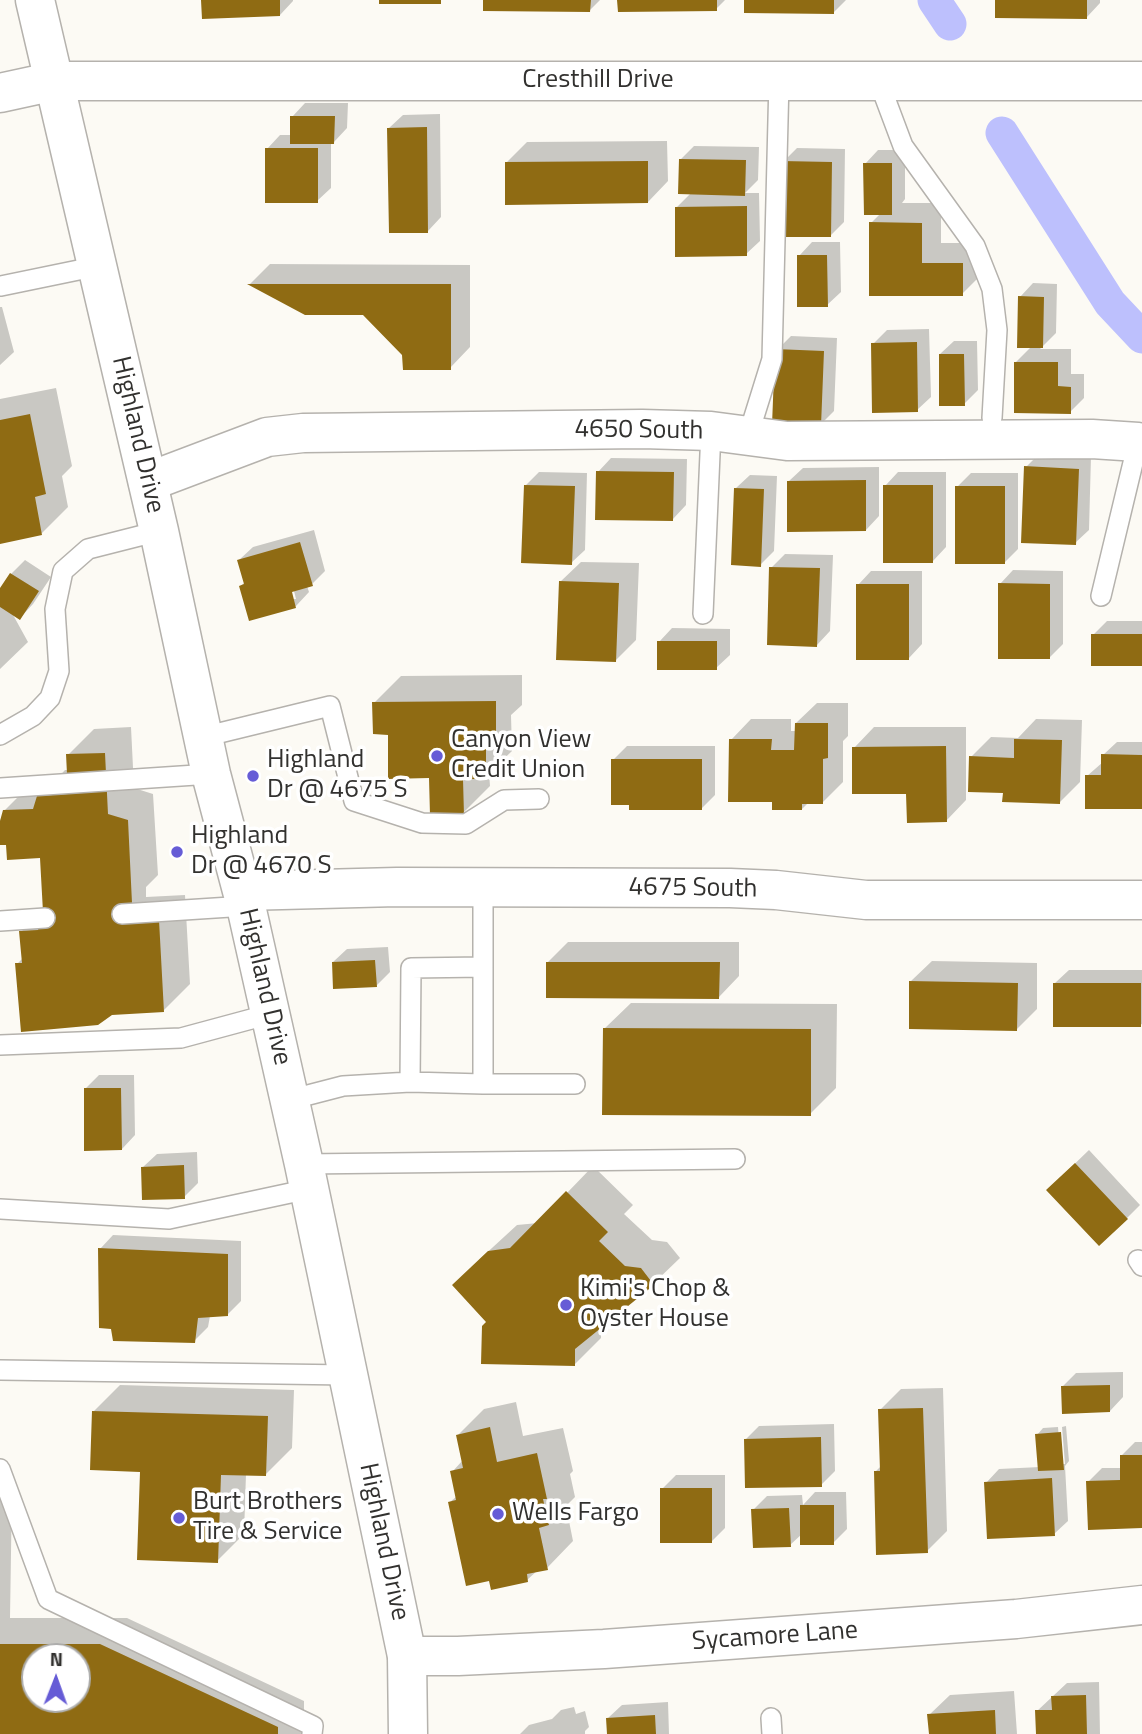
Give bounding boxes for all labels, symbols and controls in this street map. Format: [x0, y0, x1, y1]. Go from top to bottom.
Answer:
street label: Cresthill Drive [522, 65, 674, 97]
street label: Highland Drive [104, 354, 170, 516]
street label: 4650 South [574, 414, 704, 448]
place label: Canyon View Credit Union [451, 725, 591, 786]
place label: Highland Dr @ 4675 S [267, 745, 408, 806]
marker: Canyon View Credit Union [429, 748, 445, 764]
marker: Highland Dr @ 4675 S [245, 768, 261, 784]
place label: Highland Dr @ 4670 S [191, 821, 332, 882]
marker: Highland Dr @ 4670 S [169, 844, 185, 860]
street label: 4675 South [628, 872, 758, 906]
street label: Highland Drive [231, 906, 297, 1068]
place label: Kimi's Chop & Oyster House [580, 1274, 730, 1336]
marker: Kimi's Chop & Oyster House [558, 1297, 574, 1313]
street label: Highland Drive [351, 1461, 415, 1623]
place label: Burt Brothers Tire & Service [193, 1487, 342, 1548]
place label: Wells Fargo [512, 1498, 639, 1530]
marker: Wells Fargo [490, 1506, 506, 1522]
marker: Burt Brothers Tire & Service [171, 1510, 187, 1526]
street label: Sycamore Lane [691, 1616, 859, 1658]
north arrow [21, 1643, 91, 1713]
text: N [49, 1644, 63, 1673]

